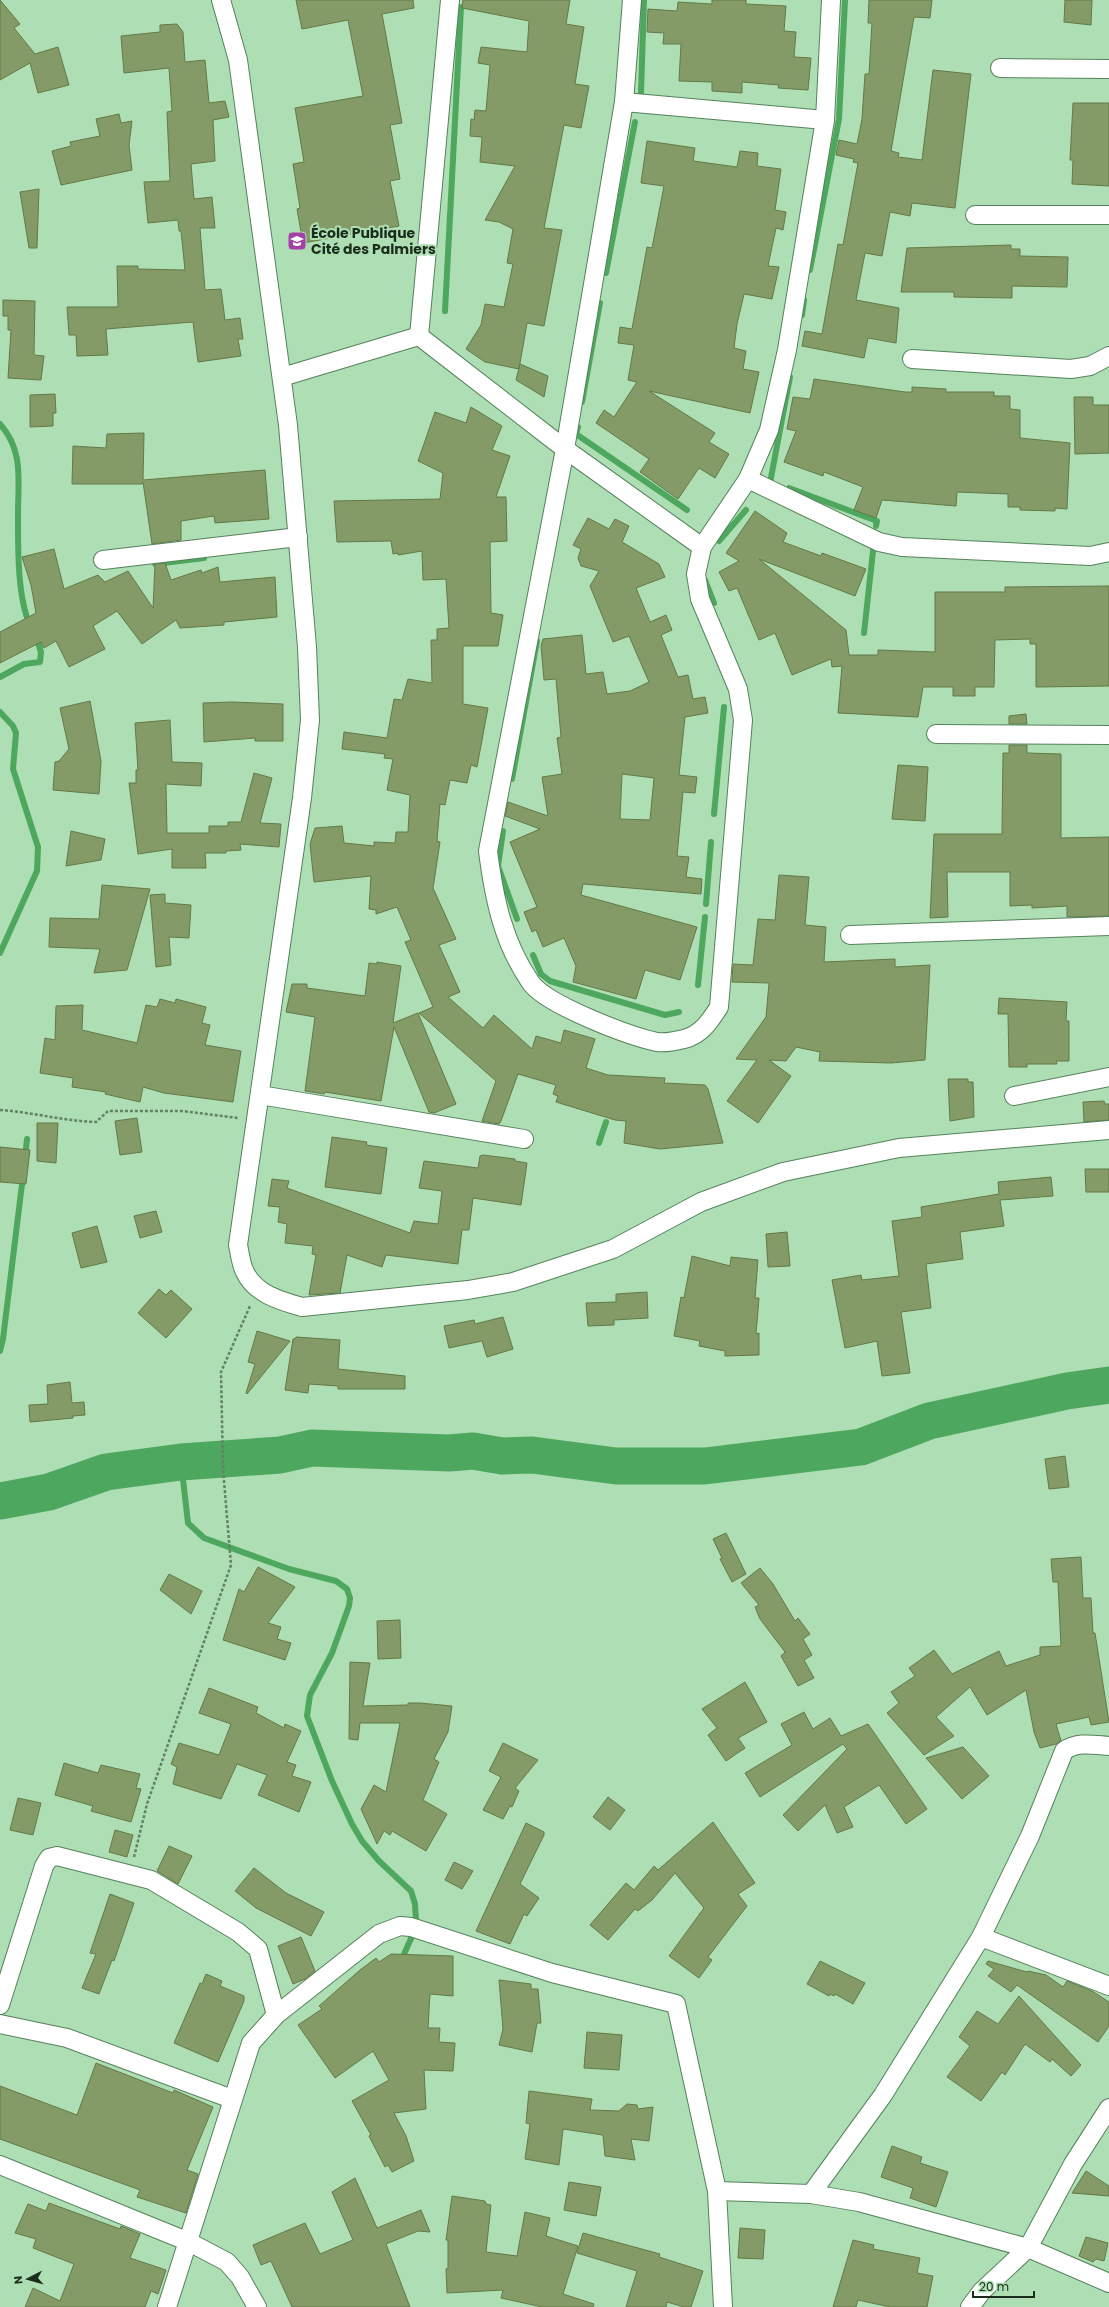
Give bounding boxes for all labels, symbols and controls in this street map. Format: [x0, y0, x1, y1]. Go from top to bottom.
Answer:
place label: École Publique Cité des Palmiers [311, 223, 436, 259]
school or university icon: École Publique Cité des Palmiers [286, 230, 308, 252]
north arrow [8, 2259, 48, 2299]
scale bar [973, 2273, 1034, 2299]
text: N [10, 2275, 26, 2285]
text: 20 m [979, 2278, 1009, 2295]

